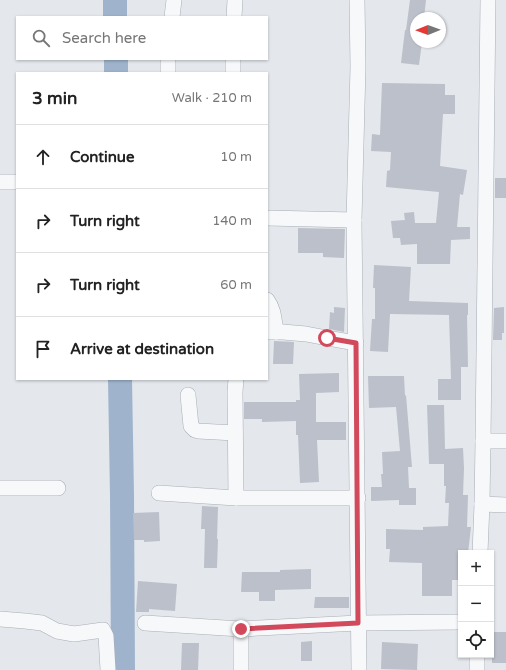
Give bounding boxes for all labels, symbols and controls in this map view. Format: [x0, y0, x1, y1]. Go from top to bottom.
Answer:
north arrow [410, 12, 446, 48]
search box [16, 16, 268, 60]
icon: search [30, 27, 52, 49]
text: Search here [62, 29, 146, 47]
text: 3 min [32, 88, 77, 109]
text: Walk · 210 m [172, 90, 252, 106]
icon: ahead [32, 146, 54, 168]
text: Continue [70, 148, 134, 166]
text: 10 m [220, 149, 252, 165]
icon: right [32, 210, 54, 232]
text: Turn right [70, 212, 140, 230]
text: 140 m [212, 213, 252, 229]
icon: right [32, 274, 54, 296]
text: Turn right [70, 276, 140, 294]
text: 60 m [220, 277, 252, 293]
route start [318, 329, 336, 347]
icon: arrive [32, 338, 54, 360]
text: Arrive at destination [70, 340, 214, 358]
map controls [458, 550, 494, 658]
button: + [458, 550, 494, 586]
button: − [458, 586, 494, 622]
route end [232, 620, 250, 638]
button: locate [458, 622, 494, 658]

